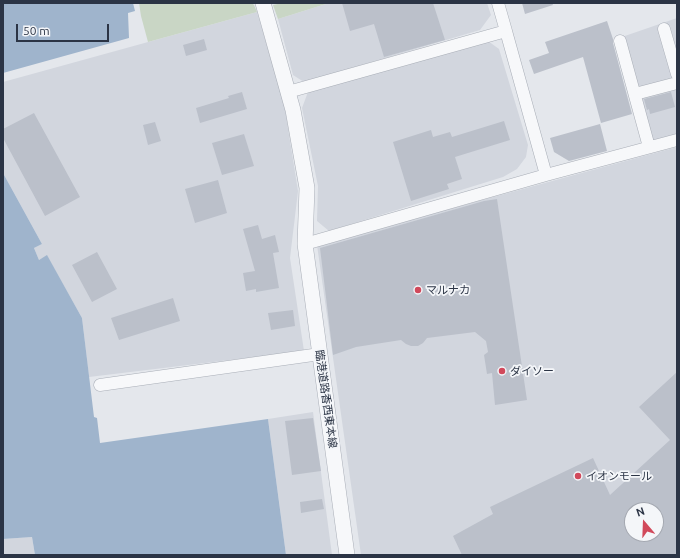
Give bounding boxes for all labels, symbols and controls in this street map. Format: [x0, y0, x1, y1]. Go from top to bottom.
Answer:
scale bar [18, 16, 111, 42]
text: 50 m [23, 24, 50, 37]
place label: マルナカ [426, 283, 470, 297]
marker: マルナカ [413, 285, 423, 295]
street label: 臨港道路香西東本線 [313, 349, 339, 449]
place label: ダイソー [510, 364, 554, 378]
marker: ダイソー [497, 366, 507, 376]
place label: イオンモール [586, 469, 652, 483]
marker: イオンモール [573, 471, 583, 481]
north arrow [624, 502, 664, 542]
text: N [635, 505, 646, 519]

